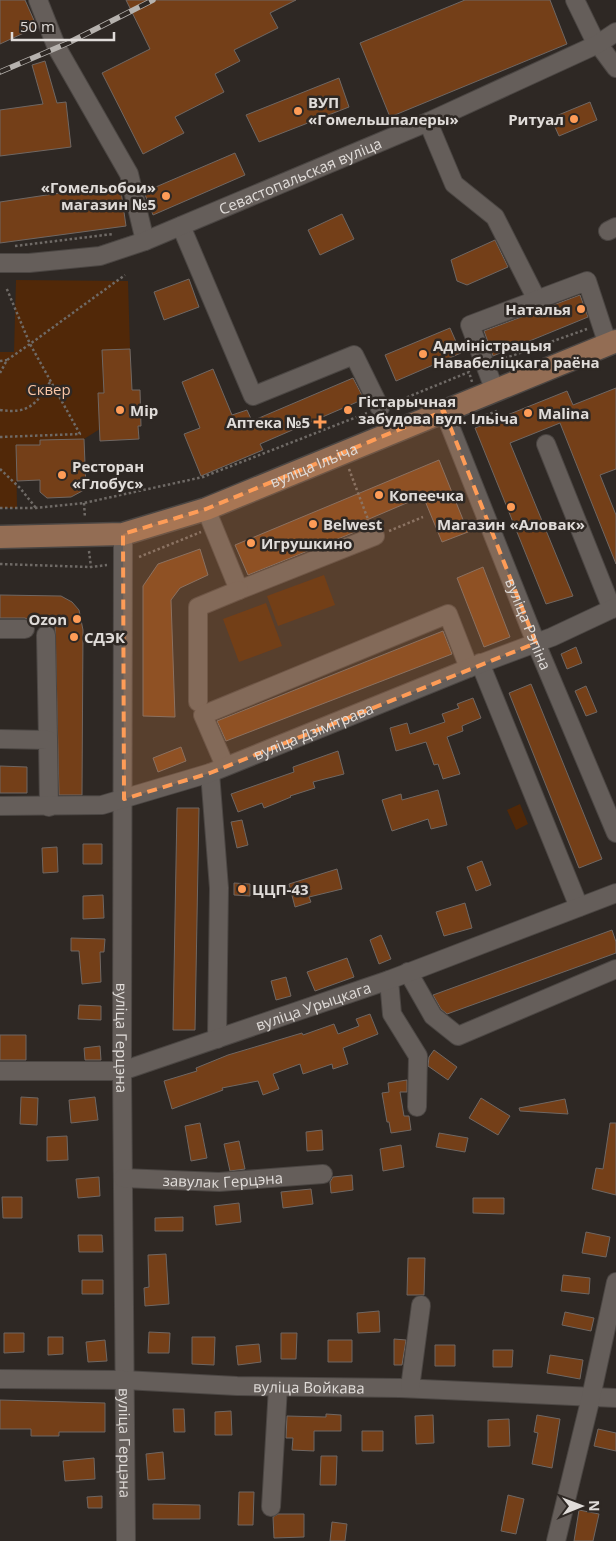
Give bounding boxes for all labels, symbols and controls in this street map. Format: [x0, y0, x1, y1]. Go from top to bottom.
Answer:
scale bar [12, 10, 115, 42]
text: 50 m [20, 16, 55, 36]
place label: ВУП «Гомельшпалеры» [308, 92, 459, 129]
marker: ВУП «Гомельшпалеры» [292, 105, 304, 117]
place label: Ритуал [508, 109, 564, 129]
marker: Ритуал [568, 113, 580, 125]
street label: Севастопальская вуліца [216, 133, 385, 219]
place label: «Гомельобои» магазин №5 [41, 177, 156, 214]
marker: «Гомельобои» магазин №5 [160, 190, 172, 202]
place label: Наталья [505, 299, 571, 319]
marker: Наталья [575, 303, 587, 315]
place label: Адміністрацыя Навабеліцкага раёна [433, 335, 600, 372]
marker: Адміністрацыя Навабеліцкага раёна [417, 348, 429, 360]
park label: Сквер [27, 379, 71, 399]
place label: Гістарычная забудова вул. Ільіча [358, 391, 518, 428]
place label: Мір [130, 400, 158, 420]
place label: Malina [538, 403, 589, 423]
marker: Мір [114, 404, 126, 416]
marker: Гістарычная забудова вул. Ільіча [342, 404, 354, 416]
marker: Malina [522, 407, 534, 419]
place label: Аптека №5 [226, 412, 310, 432]
marker: Аптека №5 [314, 416, 326, 428]
street label: вуліца Ільіча [267, 438, 360, 492]
place label: Ресторан «Глобус» [72, 456, 144, 493]
marker: Ресторан «Глобус» [56, 469, 68, 481]
place label: Копеечка [389, 485, 464, 505]
marker: Копеечка [373, 489, 385, 501]
marker: Магазин «Аловак» [505, 501, 517, 513]
place label: Belwest [323, 514, 383, 534]
place label: Магазин «Аловак» [437, 514, 585, 534]
marker: Belwest [307, 518, 319, 530]
place label: Игрушкино [261, 533, 352, 553]
marker: Игрушкино [245, 537, 257, 549]
street label: вуліца Рэпіна [501, 575, 556, 673]
place label: Ozon [29, 609, 67, 629]
marker: Ozon [71, 613, 83, 625]
place label: СДЭК [84, 627, 126, 647]
marker: СДЭК [68, 631, 80, 643]
street label: вуліца Дзімітрава [250, 698, 376, 764]
place label: ЦЦП-43 [252, 879, 309, 899]
marker: ЦЦП-43 [236, 883, 248, 895]
street label: вуліца Урыцкага [253, 977, 373, 1035]
street label: вуліца Герцэна [112, 983, 132, 1093]
street label: завулак Герцэна [162, 1167, 284, 1192]
street label: вуліца Войкава [253, 1376, 365, 1398]
street label: вуліца Герцэна [115, 1388, 136, 1498]
north arrow [556, 1481, 606, 1531]
text: N [585, 1500, 604, 1512]

